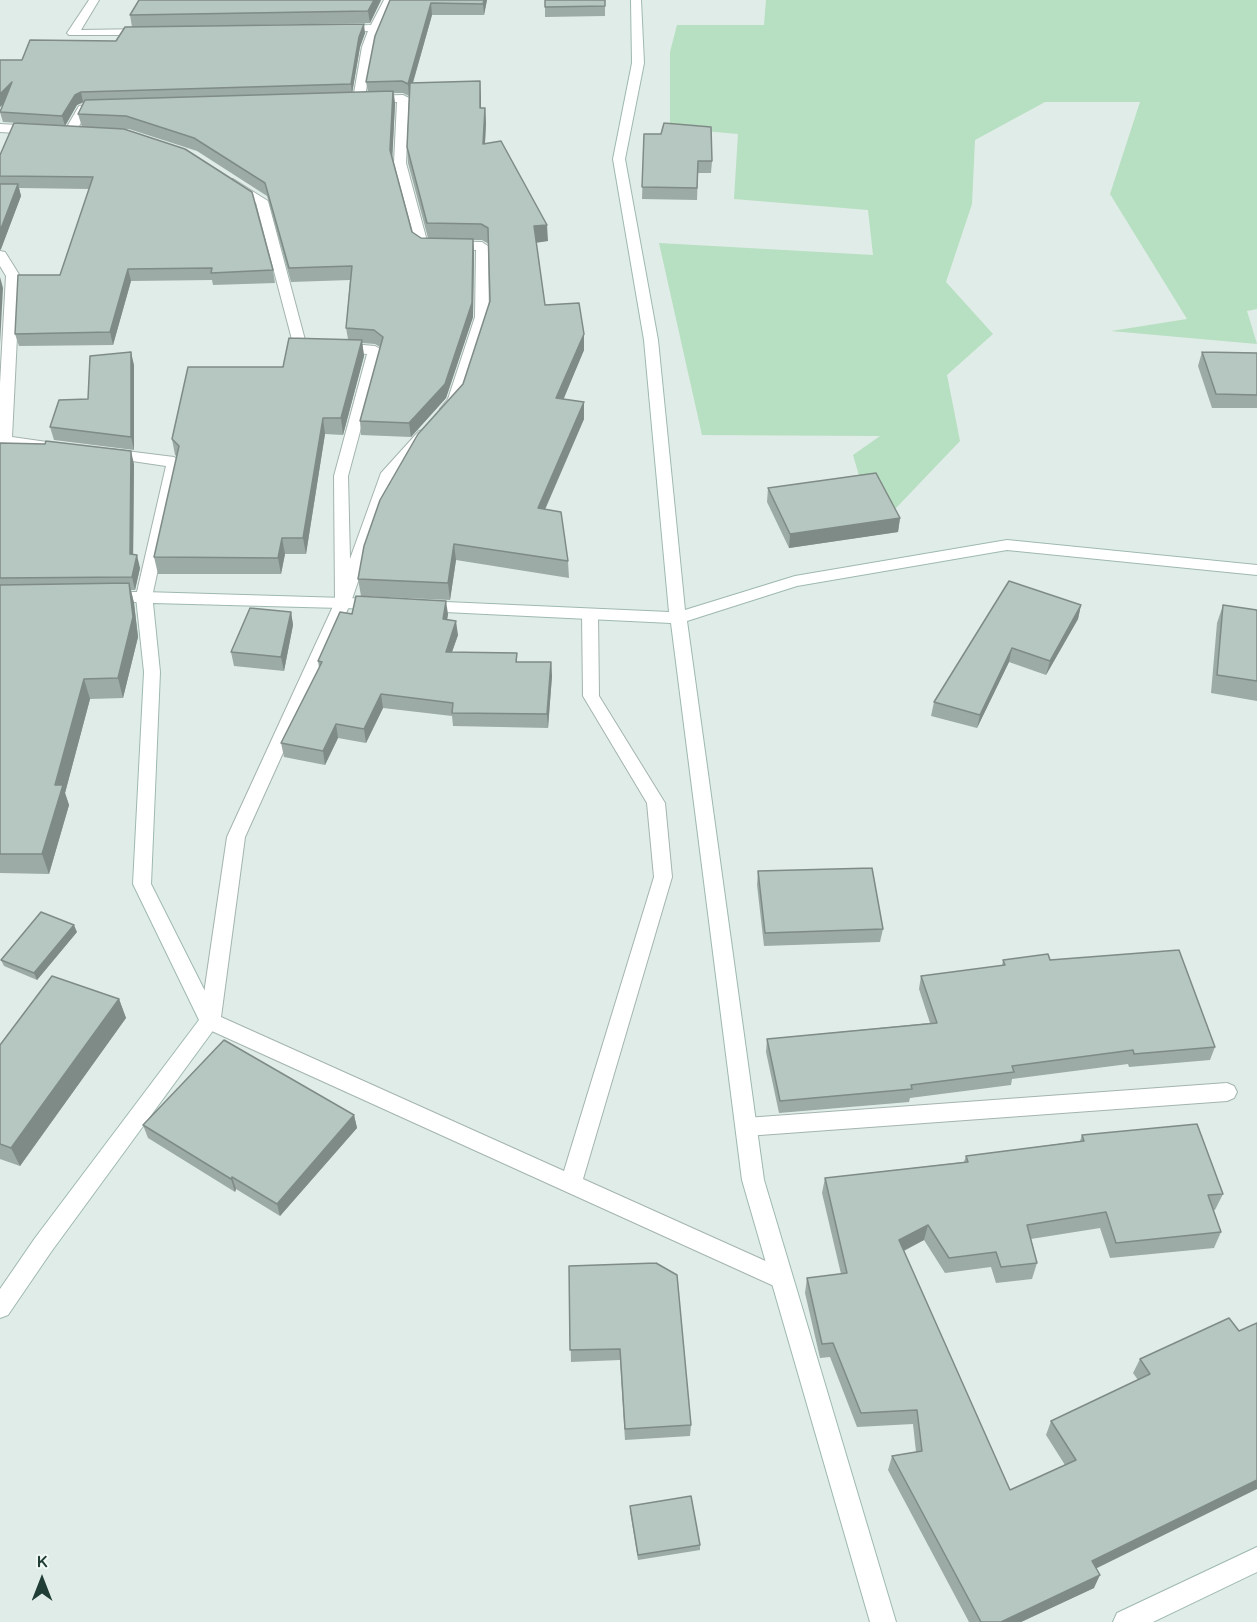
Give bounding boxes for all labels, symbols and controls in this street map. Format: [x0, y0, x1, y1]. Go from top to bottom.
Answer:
north arrow [12, 1550, 72, 1610]
text: K [37, 1552, 47, 1572]

